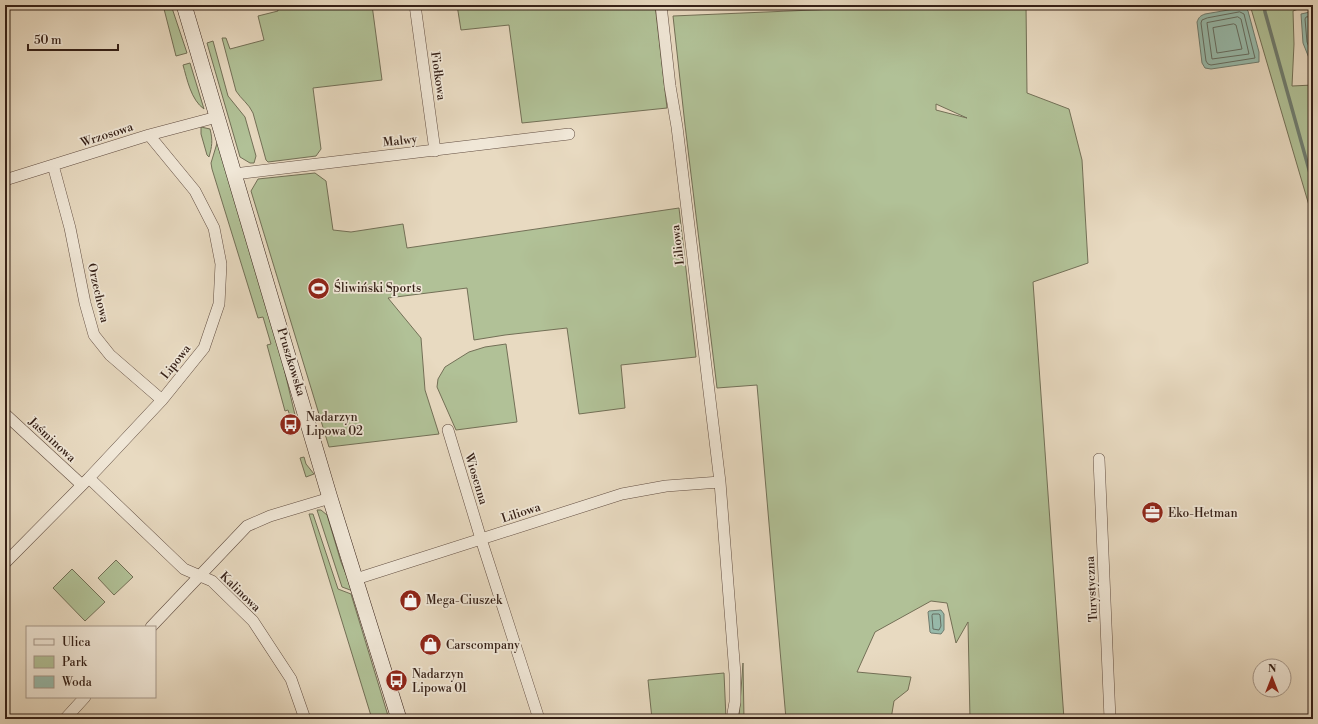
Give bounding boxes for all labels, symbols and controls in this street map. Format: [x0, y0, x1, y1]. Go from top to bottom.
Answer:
scale bar [28, 26, 118, 52]
text: 50 m [34, 33, 62, 48]
street label: Fiołkowa [427, 51, 449, 102]
street label: Wrzosowa [78, 119, 136, 151]
street label: Malwy [382, 132, 418, 150]
street label: Liliowa [668, 223, 688, 266]
street label: Orzechowa [84, 262, 112, 325]
sports icon: Śliwiński Sports [306, 275, 332, 301]
place label: Śliwiński Sports [334, 279, 421, 296]
street label: Pruszkowska [273, 326, 309, 399]
street label: Lipowa [158, 341, 195, 382]
place label: Nadarzyn Lipowa 02 [306, 410, 363, 439]
bus stop icon: Nadarzyn Lipowa 02 [278, 411, 304, 437]
street label: Jaśminowa [25, 414, 79, 466]
street label: Wiosenna [461, 451, 491, 507]
street label: Liliowa [499, 499, 543, 526]
office icon: Eko-Hetman [1140, 500, 1166, 526]
place label: Eko-Hetman [1168, 506, 1238, 521]
street label: Turystyczna [1083, 555, 1101, 622]
street label: Kalinowa [216, 569, 264, 616]
shop icon: Mega-Ciuszek [397, 587, 423, 613]
place label: Mega-Ciuszek [426, 593, 503, 608]
legend [26, 626, 156, 698]
shop icon: Carscompany [418, 632, 444, 658]
text: Ulica [62, 635, 91, 650]
place label: Carscompany [446, 638, 520, 653]
text: Park [62, 655, 88, 670]
north arrow [1252, 658, 1292, 698]
text: N [1268, 662, 1277, 676]
place label: Nadarzyn Lipowa 01 [412, 667, 468, 696]
bus stop icon: Nadarzyn Lipowa 01 [384, 668, 410, 694]
text: Woda [61, 675, 93, 690]

